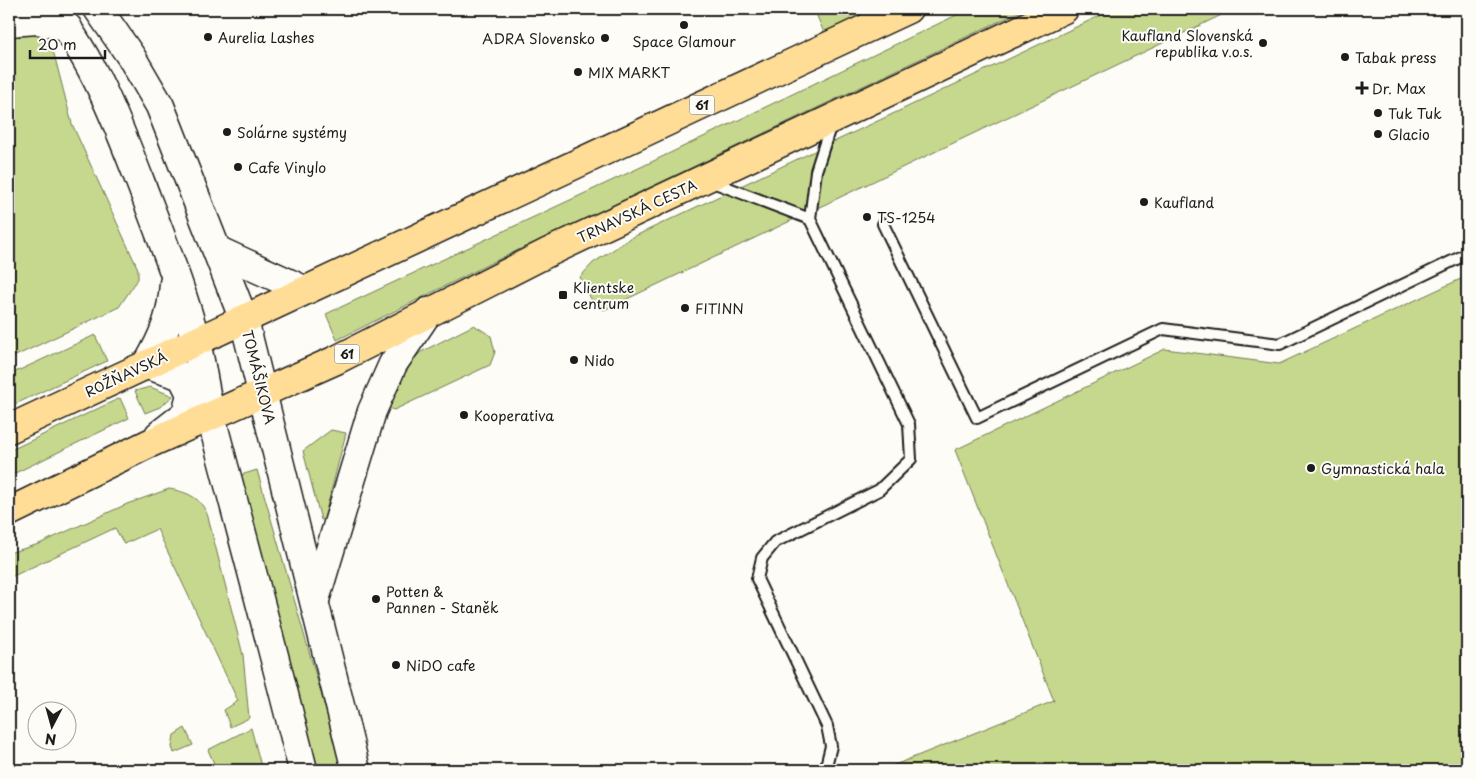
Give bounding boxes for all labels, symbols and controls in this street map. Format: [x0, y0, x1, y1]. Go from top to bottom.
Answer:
marker: Space Glamour [678, 19, 690, 31]
place label: Kaufland Slovenská republika v.o.s. [1121, 25, 1253, 62]
place label: Aurelia Lashes [218, 27, 314, 48]
scale bar [30, 28, 105, 60]
place label: ADRA Slovensko [482, 28, 595, 49]
marker: Aurelia Lashes [202, 31, 214, 43]
place label: Space Glamour [632, 31, 736, 52]
text: 20 m [38, 32, 77, 55]
marker: ADRA Slovensko [599, 32, 611, 44]
marker: Kaufland Slovenská republika v.o.s. [1257, 37, 1269, 49]
place label: Tabak press [1355, 47, 1437, 68]
marker: Tabak press [1339, 51, 1351, 63]
place label: MIX MARKT [588, 62, 670, 83]
marker: MIX MARKT [572, 66, 584, 78]
place label: Dr. Max [1372, 78, 1426, 99]
marker: Dr. Max [1356, 82, 1368, 94]
road number: 61 [690, 96, 714, 114]
place label: Tuk Tuk [1388, 103, 1442, 124]
marker: Tuk Tuk [1372, 107, 1384, 119]
place label: Solárne systémy [237, 122, 347, 143]
place label: Glacio [1388, 124, 1430, 145]
marker: Solárne systémy [221, 126, 233, 138]
marker: Glacio [1372, 128, 1384, 140]
place label: Cafe Vinylo [248, 157, 326, 178]
marker: Cafe Vinylo [232, 161, 244, 173]
street label: TRNAVSKÁ CESTA [574, 174, 701, 248]
place label: Kaufland [1154, 192, 1215, 213]
marker: Kaufland [1138, 196, 1150, 208]
place label: TS-1254 [877, 207, 936, 228]
marker: TS-1254 [861, 211, 873, 223]
place label: Klientske centrum [573, 277, 634, 314]
marker: Klientske centrum [557, 289, 569, 301]
place label: FITINN [695, 298, 744, 319]
marker: FITINN [679, 302, 691, 314]
street label: TOMÁŠIKOVA [237, 328, 281, 427]
road number: 61 [334, 344, 360, 364]
street label: ROŽŇAVSKÁ [81, 346, 171, 402]
place label: Nido [584, 350, 615, 371]
marker: Nido [568, 354, 580, 366]
place label: Kooperativa [474, 405, 554, 426]
marker: Kooperativa [458, 409, 470, 421]
place label: Gymnastická hala [1321, 458, 1445, 479]
marker: Gymnastická hala [1305, 462, 1317, 474]
place label: Potten & Pannen - Staněk [386, 581, 499, 618]
marker: Potten & Pannen - Staněk [370, 593, 382, 605]
place label: NiDO cafe [406, 655, 475, 676]
marker: NiDO cafe [390, 659, 402, 671]
north arrow [28, 702, 78, 752]
text: N [44, 728, 57, 750]

